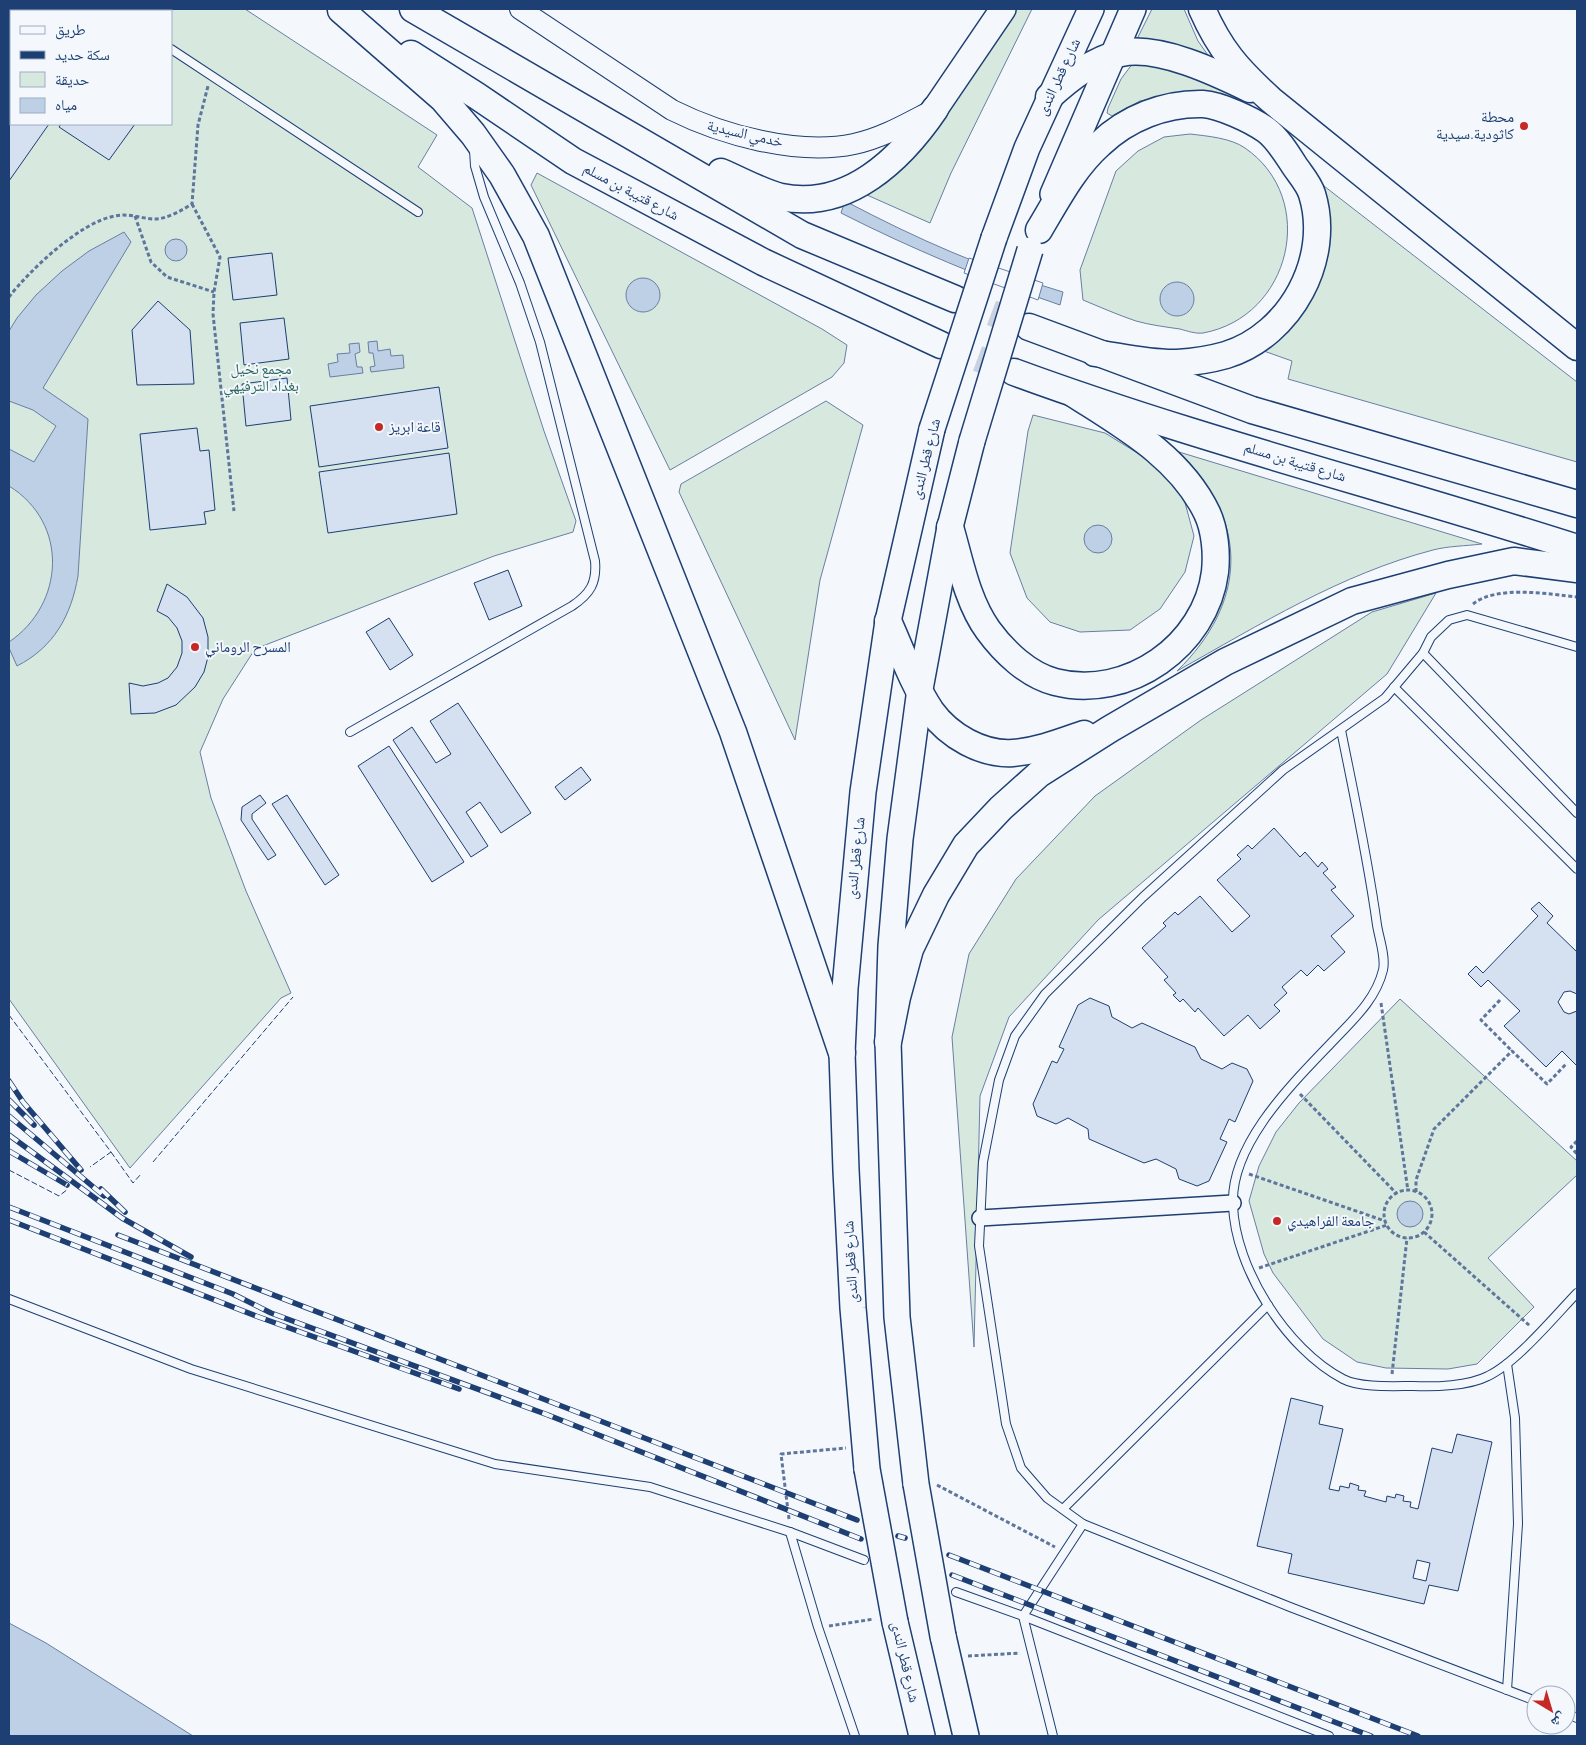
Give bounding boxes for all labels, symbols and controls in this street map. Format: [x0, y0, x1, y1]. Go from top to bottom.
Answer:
legend [10, 10, 172, 125]
text: طريق [55, 23, 86, 40]
street label: شارع قطر الندى [1035, 36, 1085, 119]
text: سكة حديد [55, 48, 110, 63]
text: حديقة [55, 73, 90, 88]
text: مياه [55, 98, 77, 113]
place label: محطة كاثودية.سيدية [1436, 110, 1514, 143]
street label: خدمي السيدية [705, 118, 785, 154]
marker: محطة كاثودية.سيدية [1518, 120, 1530, 132]
street label: شارع قتيبة بن مسلم [580, 161, 681, 225]
park label: مجمع نخيل بغداد الترفيهي [223, 362, 299, 397]
street label: شارع قطر الندى [909, 417, 945, 501]
place label: قاعة ابريز [388, 420, 441, 436]
marker: قاعة ابريز [373, 421, 385, 433]
street label: شارع قتيبة بن مسلم [1242, 439, 1348, 487]
place label: المسرح الروماني [205, 640, 291, 658]
marker: المسرح الروماني [189, 641, 201, 653]
street label: شارع قطر الندى [844, 816, 870, 900]
place label: جامعة الفراهيدي [1287, 1214, 1375, 1232]
marker: جامعة الفراهيدي [1271, 1215, 1283, 1227]
street label: شارع قطر الندى [841, 1220, 863, 1304]
street label: شارع قطر الندى [886, 1620, 922, 1705]
north arrow [1526, 1685, 1576, 1735]
text: ش [1547, 1709, 1569, 1730]

